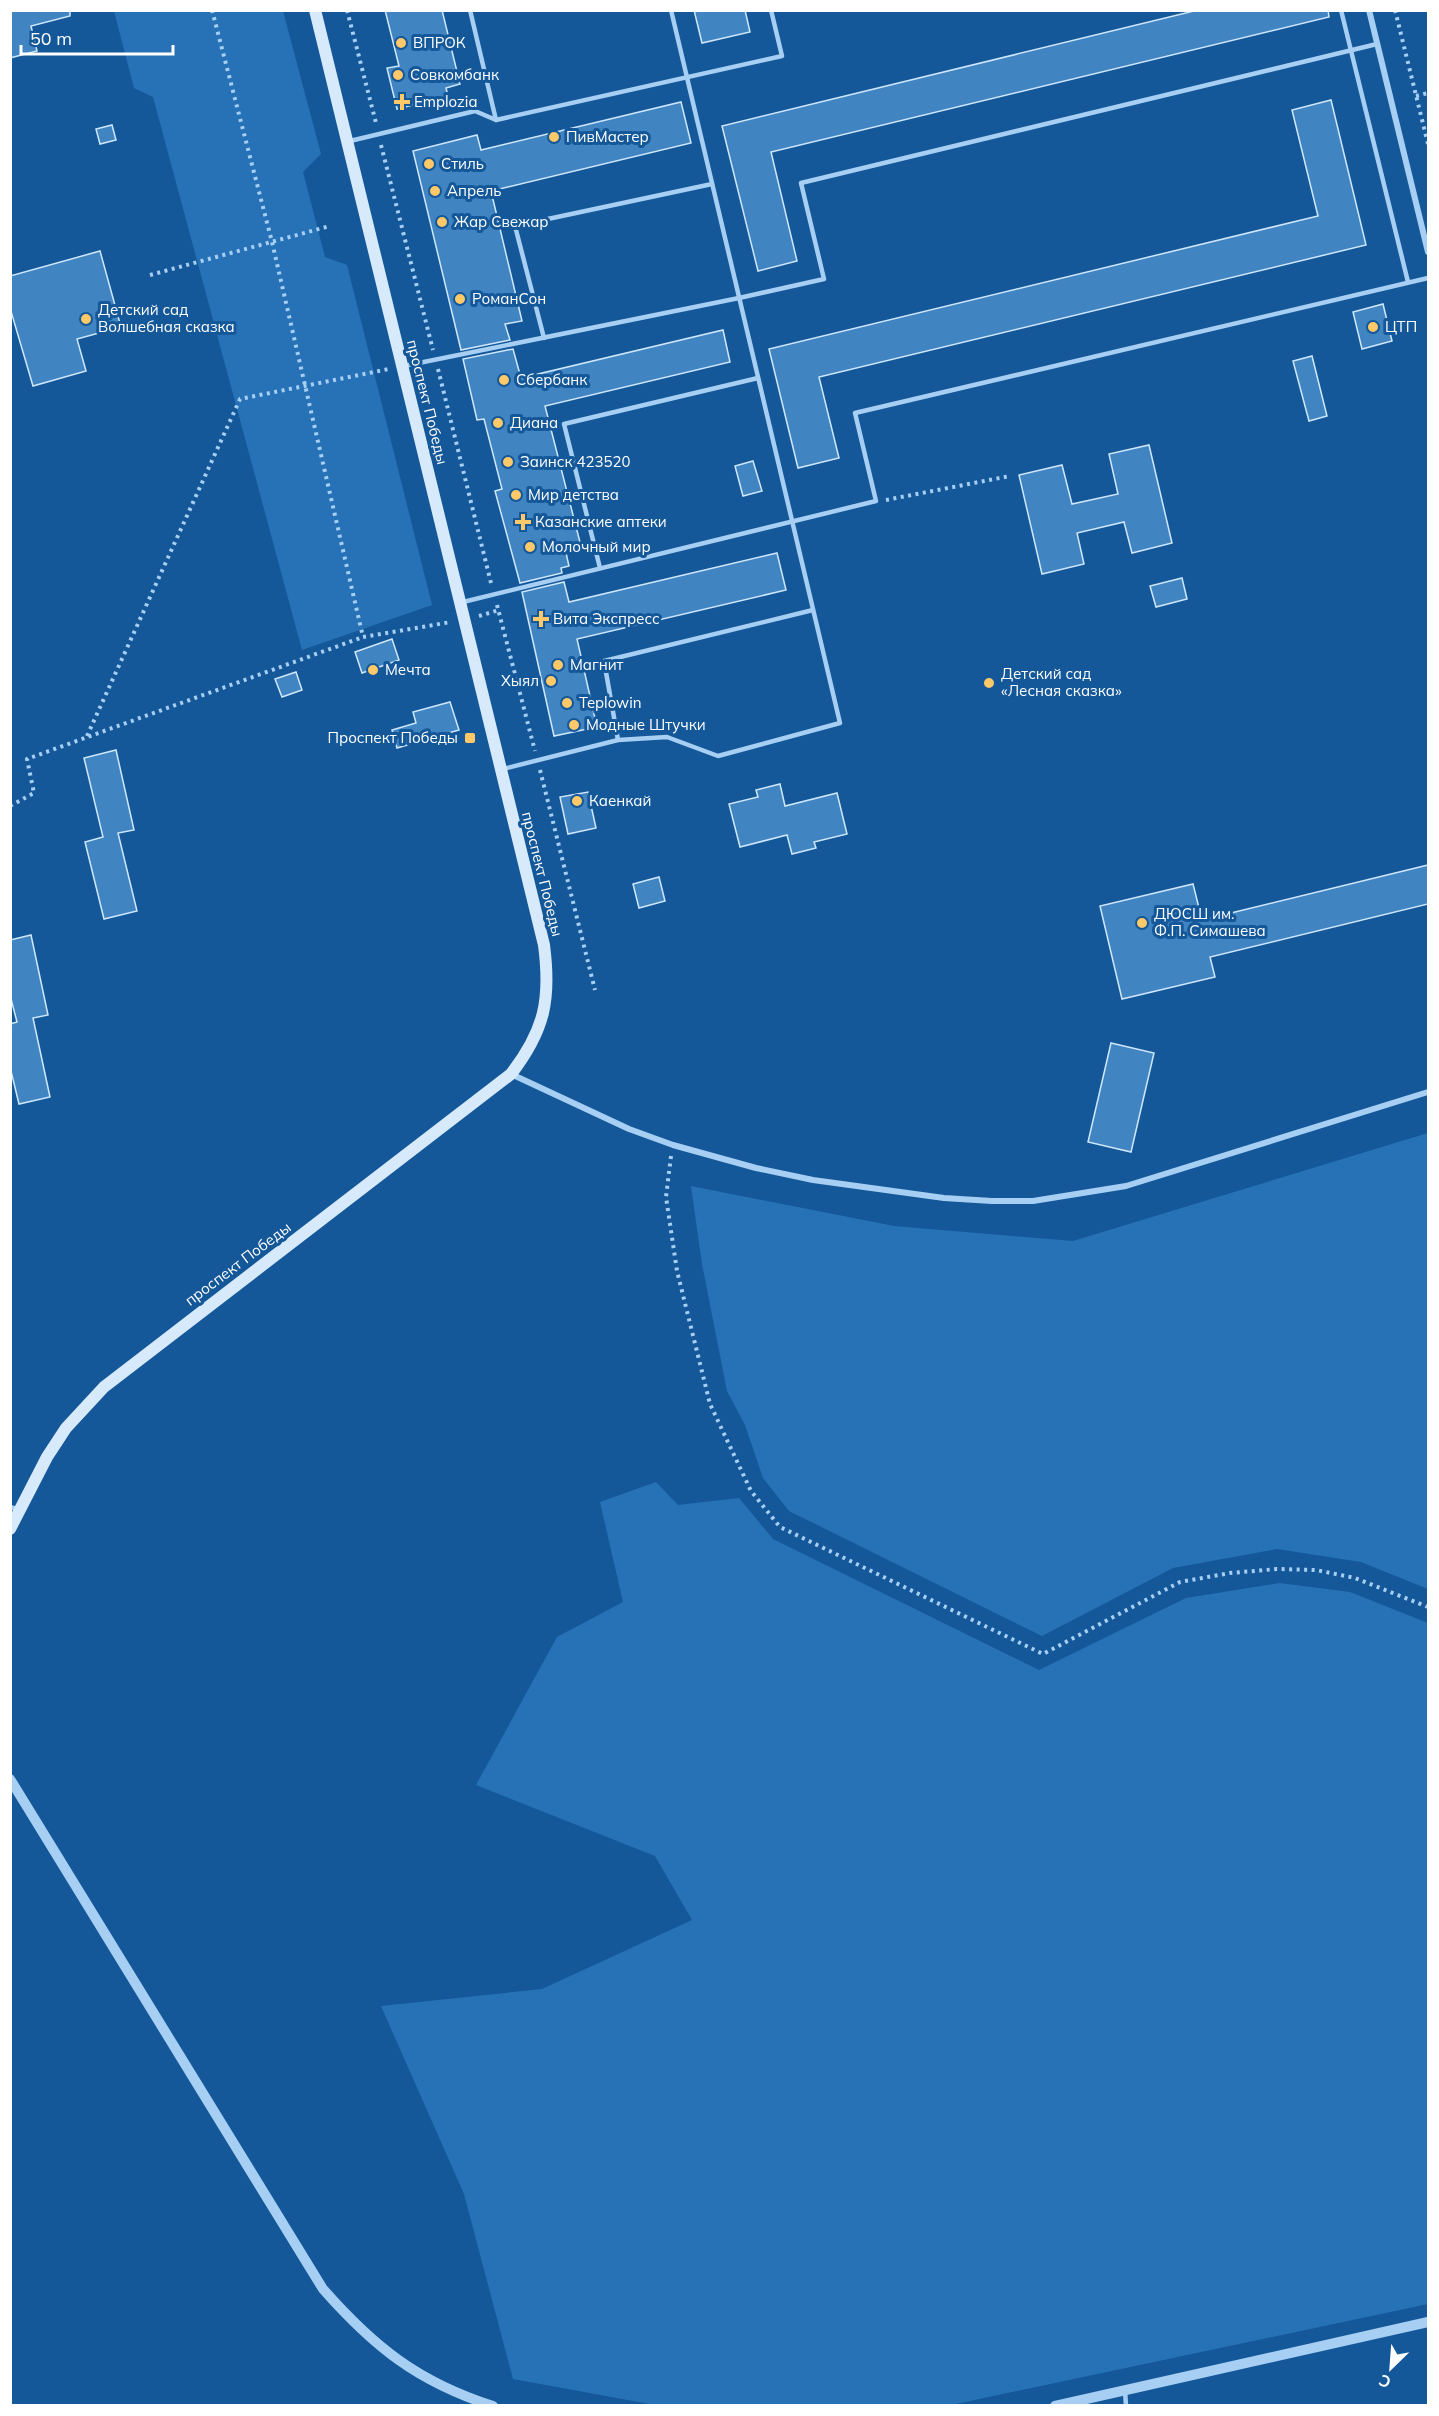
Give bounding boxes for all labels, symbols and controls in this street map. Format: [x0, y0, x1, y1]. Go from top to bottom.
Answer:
scale bar [21, 18, 172, 56]
text: 50 m [30, 27, 72, 50]
place label: ВПРОК [413, 33, 466, 52]
marker: ВПРОК [394, 36, 408, 50]
place label: Совкомбанк [410, 65, 500, 84]
marker: Совкомбанк [391, 68, 405, 82]
place label: Emplozia [414, 92, 477, 111]
marker: Emplozia [395, 95, 409, 109]
place label: ПивМастер [566, 127, 649, 146]
marker: ПивМастер [547, 130, 561, 144]
place label: Стиль [441, 154, 484, 173]
marker: Стиль [422, 157, 436, 171]
place label: Апрель [447, 181, 501, 200]
marker: Апрель [428, 184, 442, 198]
place label: Жар Свежар [454, 212, 549, 231]
marker: Жар Свежар [435, 215, 449, 229]
place label: РоманСон [472, 289, 546, 308]
marker: РоманСон [453, 292, 467, 306]
place label: Детский сад Волшебная сказка [98, 300, 235, 336]
marker: Детский сад Волшебная сказка [79, 312, 93, 326]
place label: ЦТП [1385, 317, 1417, 336]
marker: ЦТП [1366, 320, 1380, 334]
street label: проспект Победы [403, 338, 452, 466]
place label: Сбербанк [516, 370, 588, 389]
marker: Сбербанк [497, 373, 511, 387]
place label: Диана [510, 413, 558, 432]
marker: Диана [491, 416, 505, 430]
place label: Заинск 423520 [520, 452, 630, 471]
marker: Заинск 423520 [501, 455, 515, 469]
place label: Мир детства [528, 485, 619, 504]
marker: Мир детства [509, 488, 523, 502]
place label: Казанские аптеки [535, 512, 667, 531]
marker: Казанские аптеки [516, 515, 530, 529]
place label: Молочный мир [542, 537, 651, 556]
marker: Молочный мир [523, 540, 537, 554]
place label: Вита Экспресс [553, 609, 660, 628]
marker: Вита Экспресс [534, 612, 548, 626]
place label: Магнит [570, 655, 624, 674]
marker: Магнит [551, 658, 565, 672]
place label: Мечта [385, 660, 431, 679]
marker: Мечта [366, 663, 380, 677]
place label: Детский сад «Лесная сказка» [1001, 664, 1122, 700]
place label: Хыял [501, 671, 539, 690]
marker: Хыял [544, 674, 558, 688]
marker: Детский сад «Лесная сказка» [982, 676, 996, 690]
place label: Teplowin [579, 693, 642, 712]
marker: Teplowin [560, 696, 574, 710]
place label: Модные Штучки [586, 715, 706, 734]
marker: Модные Штучки [567, 718, 581, 732]
place label: Проспект Победы [328, 728, 458, 747]
marker: Проспект Победы [463, 731, 477, 745]
place label: Каенкай [589, 791, 651, 810]
marker: Каенкай [570, 794, 584, 808]
street label: проспект Победы [518, 810, 567, 938]
place label: ДЮСШ им. Ф.П. Симашева [1154, 904, 1266, 940]
marker: ДЮСШ им. Ф.П. Симашева [1135, 916, 1149, 930]
street label: проспект Победы [181, 1218, 294, 1310]
north arrow [1361, 2338, 1421, 2398]
text: С [1375, 2370, 1394, 2393]

